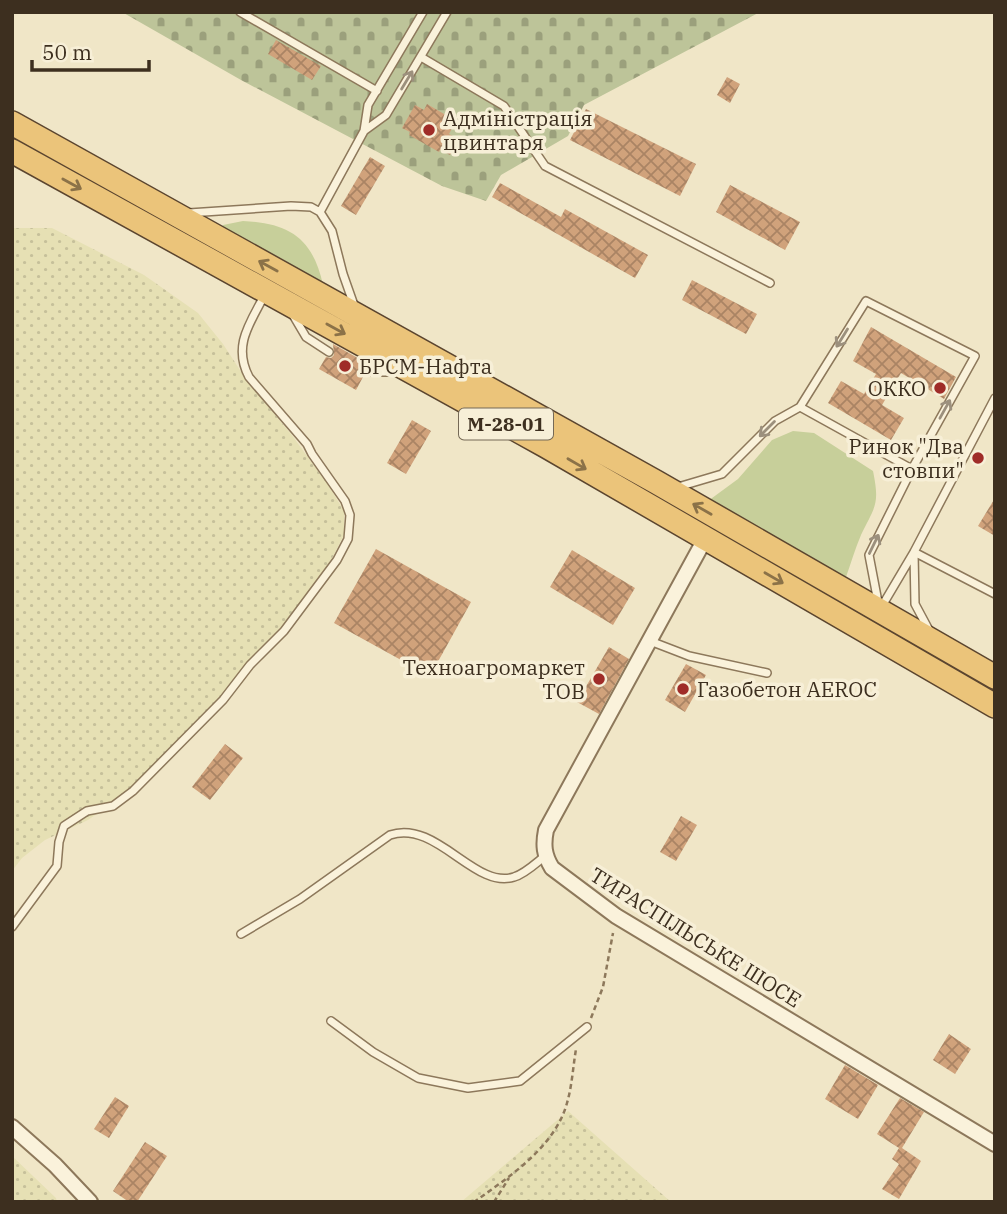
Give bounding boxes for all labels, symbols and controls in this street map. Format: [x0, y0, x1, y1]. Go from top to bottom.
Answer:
scale bar [32, 28, 149, 72]
text: 50 m [42, 38, 92, 66]
one-way arrow [401, 70, 415, 90]
place label: Адміністрація цвинтаря [443, 104, 593, 156]
marker: Адміністрація цвинтаря [421, 122, 437, 138]
one-way arrow [61, 178, 82, 191]
one-way arrow [259, 259, 279, 273]
one-way arrow [325, 322, 345, 336]
one-way arrow [835, 328, 849, 348]
place label: БРСМ-Нафта [359, 352, 492, 380]
marker: БРСМ-Нафта [337, 358, 353, 374]
place label: ОККО [868, 374, 926, 402]
marker: ОККО [932, 380, 948, 396]
one-way arrow [938, 400, 952, 420]
road number: М-28-01 [459, 408, 553, 440]
one-way arrow [759, 421, 776, 438]
place label: Ринок "Два стовпи" [849, 432, 964, 484]
marker: Ринок "Два стовпи" [970, 450, 986, 466]
one-way arrow [567, 457, 587, 471]
one-way arrow [692, 501, 712, 515]
one-way arrow [868, 534, 882, 555]
one-way arrow [763, 572, 783, 586]
place label: Техноагромаркет ТОВ [402, 653, 585, 705]
marker: Техноагромаркет ТОВ [591, 671, 607, 687]
place label: Газобетон AEROC [697, 675, 877, 703]
marker: Газобетон AEROC [675, 681, 691, 697]
street label: ТИРАСПІЛЬСЬКЕ ШОСЕ [585, 860, 807, 1014]

